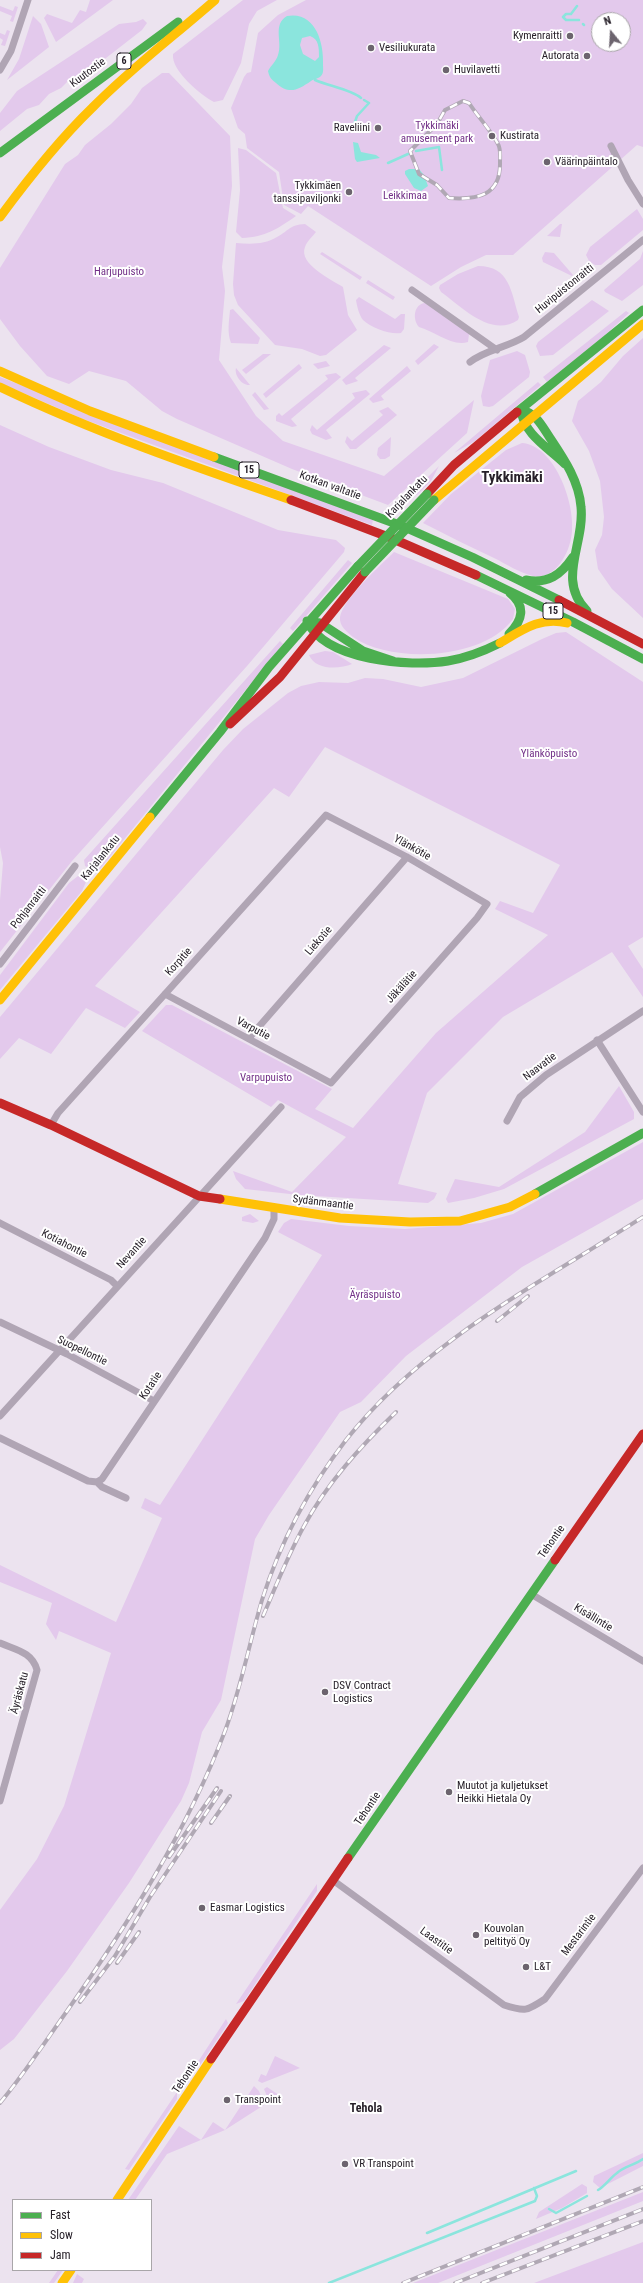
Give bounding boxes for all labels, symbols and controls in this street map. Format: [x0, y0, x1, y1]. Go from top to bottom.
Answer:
north arrow [591, 12, 631, 52]
text: N [602, 14, 613, 28]
place label: Kymenraitti [513, 29, 562, 43]
marker: Kymenraitti [565, 31, 575, 41]
place label: Vesiliukurata [379, 41, 435, 55]
marker: Vesiliukurata [366, 43, 376, 53]
place label: Autorata [542, 49, 579, 63]
marker: Autorata [582, 51, 592, 61]
road number: 6 [117, 53, 131, 69]
street label: Kuutostie [68, 55, 108, 91]
place label: Huvilavetti [454, 63, 500, 77]
marker: Huvilavetti [441, 65, 451, 75]
park label: Tykkimäki amusement park [401, 119, 473, 145]
place label: Raveliini [334, 121, 370, 135]
marker: Raveliini [373, 123, 383, 133]
place label: Kustirata [500, 129, 539, 143]
marker: Kustirata [487, 131, 497, 141]
place label: Väärinpäintalo [555, 155, 618, 169]
marker: Väärinpäintalo [542, 157, 552, 167]
place label: Tykkimäen tanssipaviljonki [273, 179, 341, 205]
marker: Tykkimäen tanssipaviljonki [344, 187, 354, 197]
park label: Leikkimaa [383, 189, 427, 203]
street label: Huvipuistonraitti [533, 261, 597, 317]
park label: Harjupuisto [94, 265, 144, 279]
road number: 15 [239, 462, 259, 478]
street label: Kotkan valtatie [297, 469, 363, 503]
district label: Tykkimäki [481, 469, 543, 487]
street label: Karjalankatu [383, 473, 431, 521]
road number: 15 [543, 603, 563, 619]
park label: Ylänköpuisto [521, 747, 577, 761]
street label: Ylänkötie [391, 832, 433, 864]
street label: Karjalankatu [79, 833, 123, 883]
street label: Pohjanraitti [8, 884, 50, 932]
street label: Liekotie [303, 924, 335, 958]
street label: Korpitie [163, 945, 195, 979]
street label: Jäkälätie [384, 968, 420, 1006]
street label: Varputie [234, 1015, 272, 1043]
street label: Naavatie [521, 1050, 559, 1084]
park label: Varpupuisto [240, 1071, 292, 1085]
street label: Sydänmaantie [292, 1193, 354, 1213]
street label: Kotiahontie [39, 1227, 89, 1261]
street label: Nevantie [114, 1234, 150, 1272]
park label: Äyräspuisto [349, 1288, 401, 1302]
street label: Suopellontie [55, 1333, 109, 1369]
street label: Kotatie [137, 1370, 165, 1402]
street label: Tehontie [536, 1523, 568, 1561]
street label: Kisällintie [571, 1601, 615, 1635]
street label: Äyräskatu [8, 1671, 32, 1715]
place label: DSV Contract Logistics [333, 1679, 391, 1705]
marker: DSV Contract Logistics [320, 1687, 330, 1697]
place label: Muutot ja kuljetukset Heikki Hietala Oy [457, 1779, 548, 1805]
marker: Muutot ja kuljetukset Heikki Hietala Oy [444, 1787, 454, 1797]
street label: Tehontie [352, 1790, 384, 1828]
place label: Easmar Logistics [210, 1901, 285, 1915]
marker: Easmar Logistics [197, 1903, 207, 1913]
street label: Mestarintie [559, 1911, 599, 1959]
place label: Kouvolan peltityö Oy [484, 1922, 530, 1948]
street label: Laastitie [417, 1925, 455, 1957]
marker: Kouvolan peltityö Oy [471, 1930, 481, 1940]
place label: L&T [534, 1960, 551, 1974]
marker: L&T [521, 1962, 531, 1972]
street label: Tehontie [170, 2058, 202, 2096]
place label: Transpoint [235, 2093, 281, 2107]
marker: Transpoint [222, 2095, 232, 2105]
district label: Tehola [350, 2102, 382, 2116]
place label: VR Transpoint [353, 2157, 414, 2171]
marker: VR Transpoint [340, 2159, 350, 2169]
legend [12, 2199, 152, 2271]
text: Fast [50, 2208, 70, 2222]
text: Slow [50, 2228, 73, 2242]
text: Jam [50, 2248, 71, 2262]

